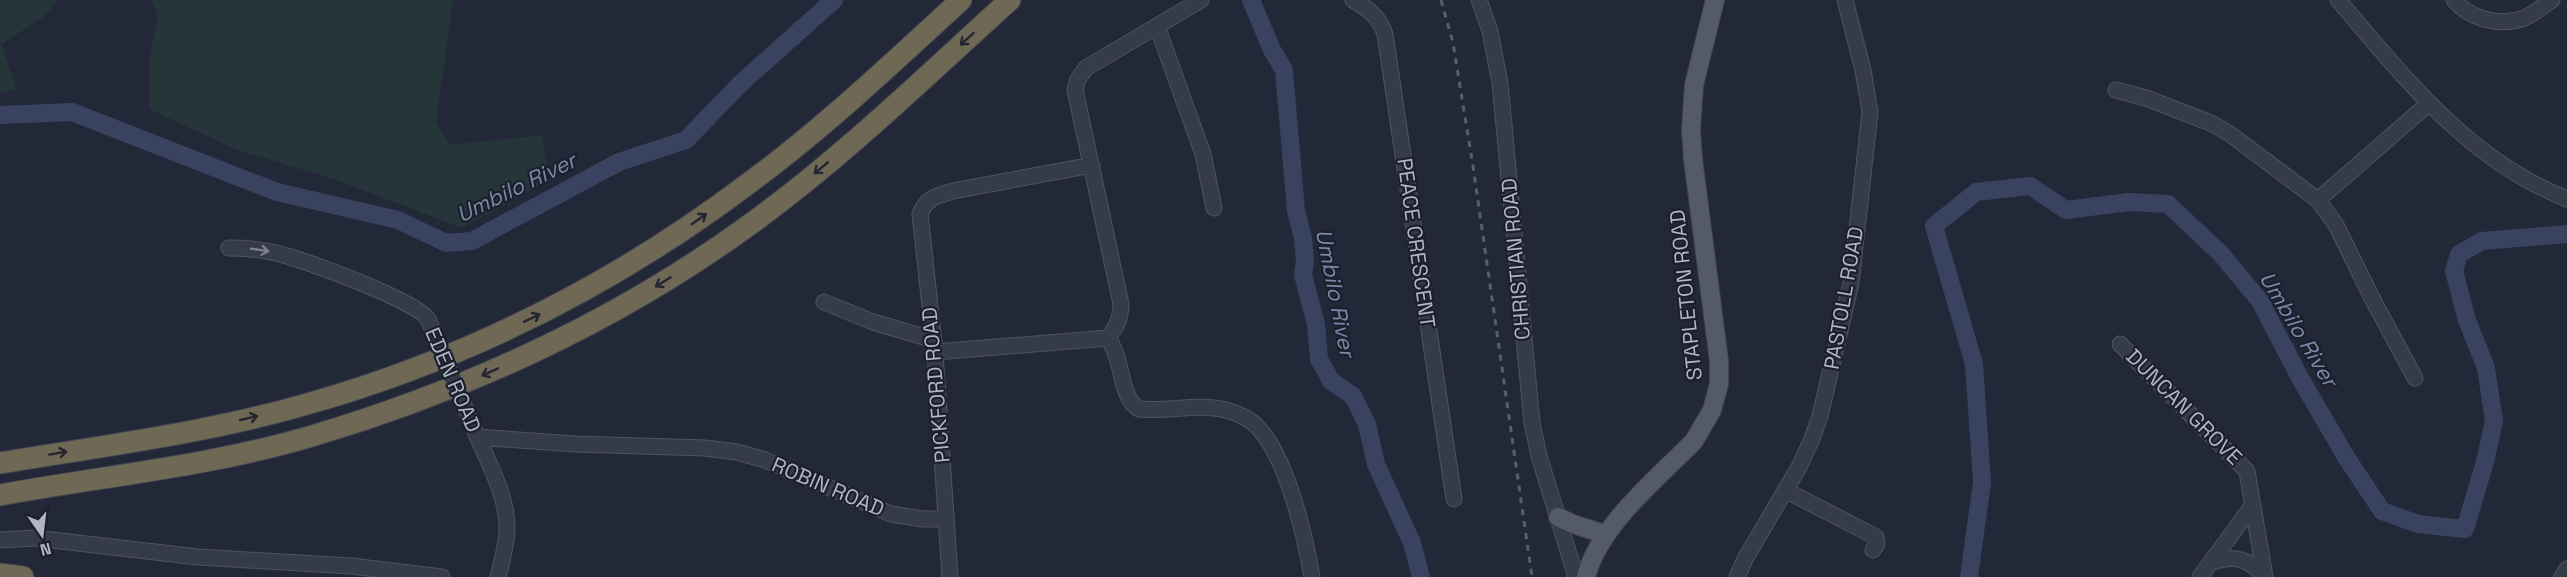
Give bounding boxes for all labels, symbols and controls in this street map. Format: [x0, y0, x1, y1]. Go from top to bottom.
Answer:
one-way arrow [959, 32, 974, 46]
water label: Umbilo River [452, 145, 583, 228]
street label: PEACE CRESCENT [1391, 156, 1442, 330]
one-way arrow [813, 162, 829, 175]
street label: CHRISTIAN ROAD [1495, 177, 1536, 341]
street label: STAPLETON ROAD [1663, 208, 1708, 382]
one-way arrow [691, 213, 707, 225]
street label: PASTOLL ROAD [1818, 224, 1869, 371]
water label: Umbilo River [1310, 227, 1363, 362]
one-way arrow [250, 245, 270, 256]
water label: Umbilo River [2254, 266, 2346, 394]
one-way arrow [654, 276, 671, 289]
street label: PICKFORD ROAD [915, 306, 956, 464]
one-way arrow [522, 312, 540, 324]
street label: EDEN ROAD [419, 323, 488, 436]
street label: DUNCAN GROVE [2121, 343, 2248, 470]
one-way arrow [481, 367, 499, 379]
one-way arrow [240, 412, 259, 424]
one-way arrow [47, 448, 67, 459]
street label: ROBIN ROAD [768, 451, 888, 522]
north arrow [12, 505, 72, 565]
text: N [38, 538, 53, 561]

